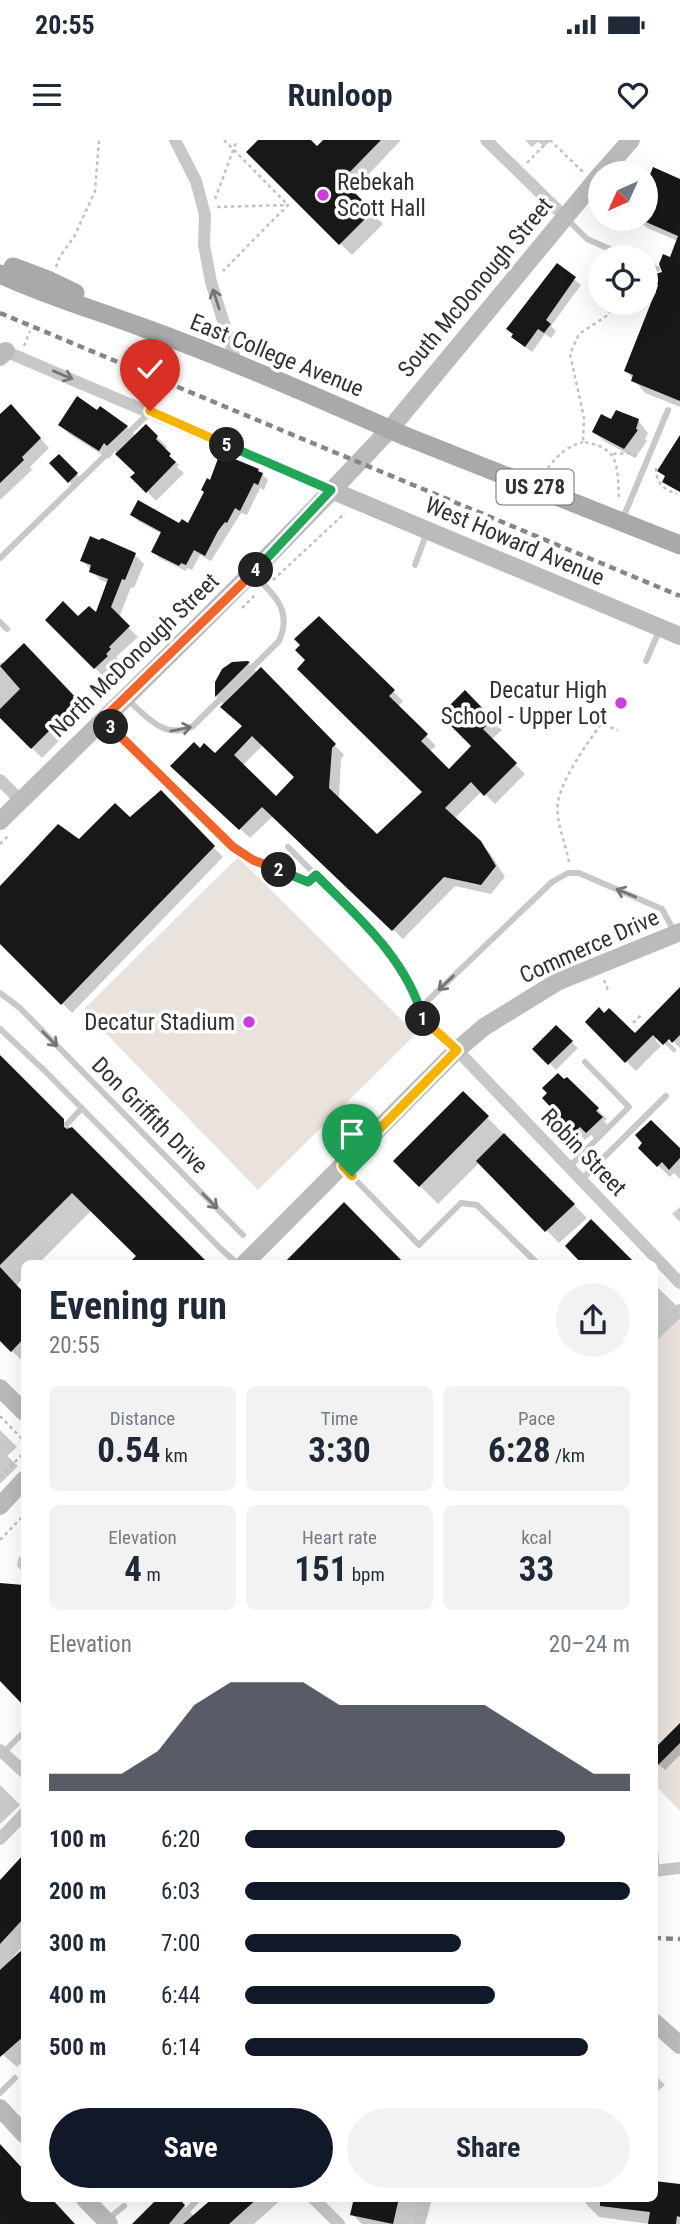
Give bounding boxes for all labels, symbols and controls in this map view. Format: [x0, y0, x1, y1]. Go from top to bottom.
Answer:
text: 20:55 [35, 10, 95, 40]
icon: menu [28, 76, 66, 114]
text: Runloop [288, 76, 392, 114]
icon: heart [614, 76, 652, 114]
north arrow [588, 161, 658, 231]
map controls [588, 161, 658, 315]
place label: Rebekah Scott Hall [337, 169, 426, 222]
marker: Rebekah Scott Hall [315, 187, 331, 203]
street label: South McDonough Street [392, 192, 558, 383]
button: locate [588, 245, 658, 315]
one-way arrow [209, 289, 222, 311]
street label: East College Avenue [186, 308, 367, 403]
pin [120, 339, 180, 411]
icon: check [131, 350, 169, 388]
one-way arrow [52, 369, 73, 382]
pin: 5 [210, 428, 244, 462]
text: 5 [222, 433, 231, 456]
road number: US 278 [496, 470, 574, 504]
street label: West Howard Avenue [421, 492, 608, 591]
pin: 4 [238, 552, 274, 588]
text: 4 [251, 558, 260, 581]
street label: North McDonough Street [44, 568, 225, 743]
place label: Decatur High School - Upper Lot [441, 677, 607, 730]
marker: Decatur High School - Upper Lot [613, 695, 629, 711]
pin: 3 [94, 710, 128, 744]
text: 3 [106, 715, 115, 738]
one-way arrow [170, 721, 192, 734]
pin: 2 [262, 852, 296, 888]
text: 2 [274, 858, 283, 881]
one-way arrow [616, 886, 637, 899]
street label: Commerce Drive [515, 904, 663, 989]
one-way arrow [437, 975, 454, 992]
pin: 1 [406, 1002, 440, 1036]
text: 1 [418, 1007, 427, 1030]
place label: Decatur Stadium [84, 1009, 235, 1036]
marker: Decatur Stadium [241, 1014, 257, 1030]
one-way arrow [42, 1030, 59, 1047]
street label: Don Griffith Drive [86, 1052, 213, 1179]
street label: Robin Street [535, 1103, 632, 1202]
pin [322, 1104, 382, 1176]
icon: arrive [333, 1115, 371, 1153]
one-way arrow [201, 1192, 218, 1209]
button: share [556, 1283, 630, 1357]
text: Evening run [49, 1284, 227, 1328]
text: 20:55 [49, 1332, 100, 1359]
text: Distance [110, 1407, 175, 1430]
text: Time [321, 1407, 358, 1430]
text: Pace [518, 1407, 555, 1430]
text: 0.54 [97, 1430, 161, 1471]
text: 3:30 [308, 1430, 371, 1471]
text: 6:28 [488, 1430, 551, 1471]
text: km [161, 1444, 188, 1467]
text: /km [551, 1444, 585, 1467]
text: Elevation [108, 1526, 177, 1549]
text: Heart rate [302, 1526, 377, 1549]
text: kcal [521, 1526, 552, 1549]
text: 4 [124, 1549, 142, 1590]
text: 151 [294, 1549, 347, 1590]
text: 33 [519, 1549, 554, 1590]
text: m [142, 1563, 161, 1586]
text: bpm [347, 1563, 385, 1586]
text: Elevation [49, 1631, 132, 1658]
text: 20–24 m [549, 1631, 630, 1658]
text: 100 m [49, 1826, 106, 1853]
text: 6:20 [161, 1826, 200, 1853]
text: 200 m [49, 1878, 106, 1905]
text: 6:03 [161, 1878, 200, 1905]
text: 300 m [49, 1930, 106, 1957]
text: 7:00 [161, 1930, 200, 1957]
text: 400 m [49, 1982, 106, 2009]
text: 6:44 [161, 1982, 200, 2009]
text: 500 m [49, 2034, 106, 2061]
text: 6:14 [161, 2034, 200, 2061]
button: Save [49, 2108, 333, 2188]
button: Share [347, 2108, 630, 2188]

